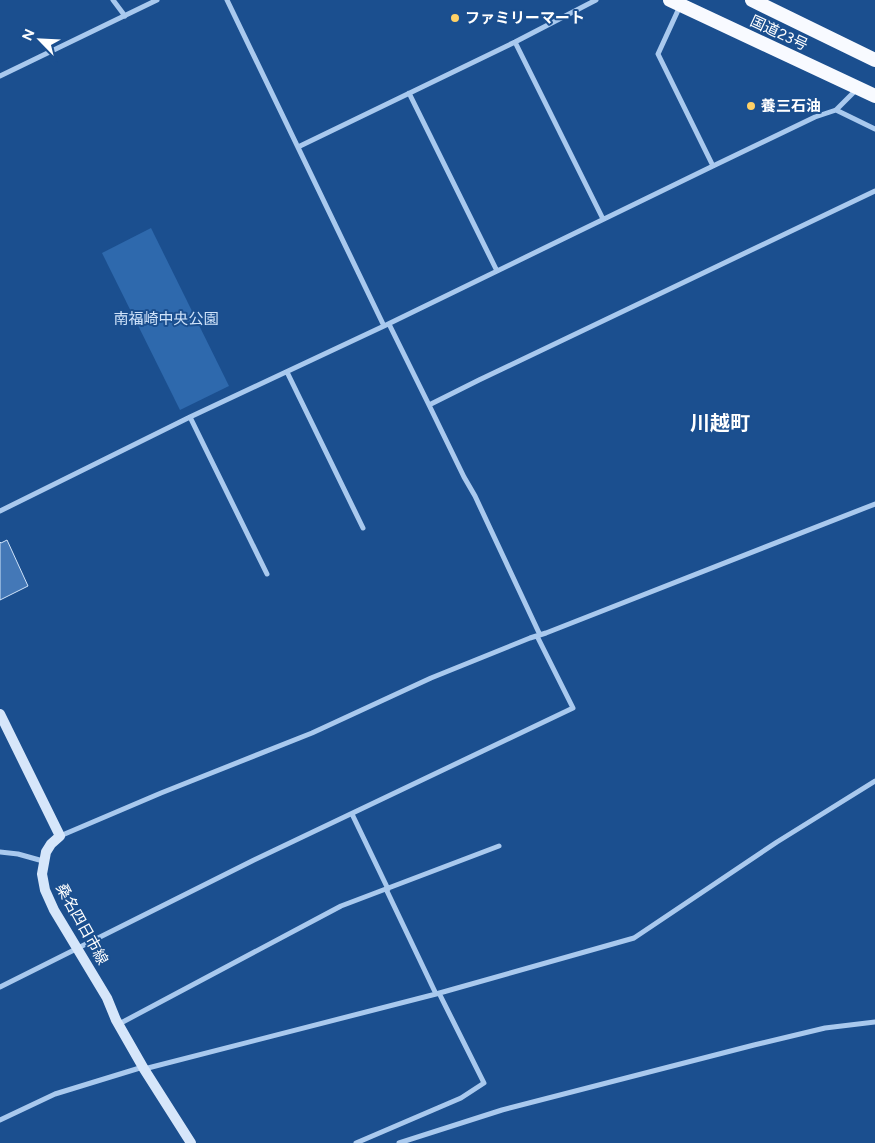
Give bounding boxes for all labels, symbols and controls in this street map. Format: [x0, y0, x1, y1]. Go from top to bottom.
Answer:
place label: ファミリーマート [465, 9, 585, 27]
marker: ファミリーマート [449, 12, 461, 24]
street label: 国道23号 [747, 12, 811, 54]
north arrow [15, 15, 65, 65]
text: N [19, 27, 39, 43]
place label: 養三石油 [761, 97, 821, 115]
marker: 養三石油 [745, 100, 757, 112]
park label: 南福崎中央公園 [113, 310, 219, 328]
district label: 川越町 [690, 411, 750, 435]
street label: 桑名四日市線 [52, 880, 112, 968]

